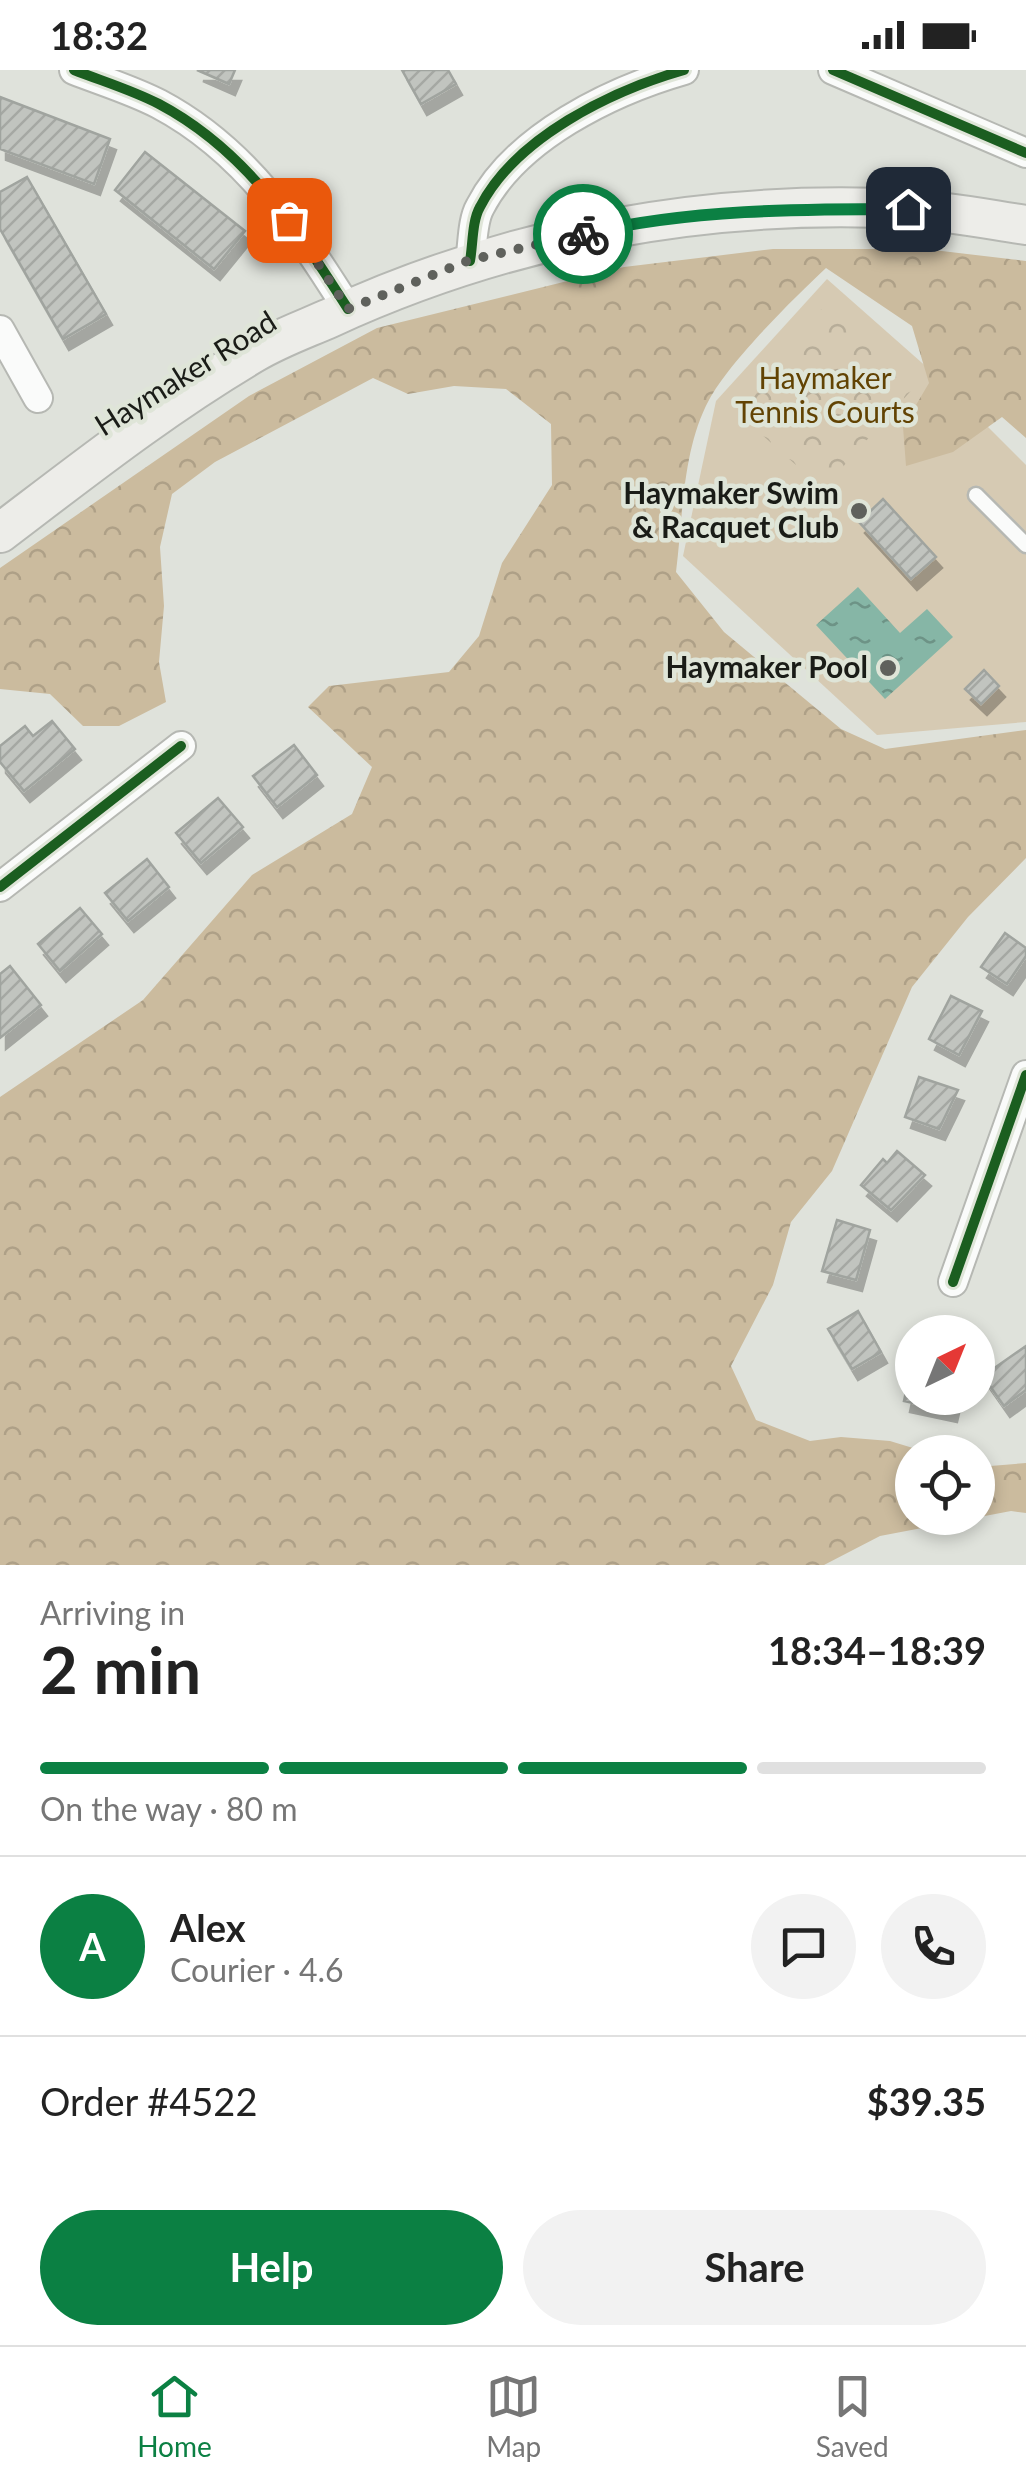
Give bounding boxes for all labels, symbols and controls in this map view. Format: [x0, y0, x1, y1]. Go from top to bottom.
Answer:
text: 18:32 [50, 12, 148, 58]
pin [866, 167, 951, 252]
pin [247, 178, 332, 263]
icon: home [881, 182, 936, 237]
courier [533, 184, 633, 284]
icon: bag [262, 193, 317, 248]
icon: bike [556, 207, 611, 262]
street label: Haymaker Road [88, 302, 282, 442]
park label: Haymaker Tennis Courts [735, 359, 915, 429]
place label: Haymaker Swim & Racquet Club [623, 474, 839, 544]
marker: Haymaker Swim & Racquet Club [848, 500, 870, 522]
place label: Haymaker Pool [665, 648, 868, 684]
marker: Haymaker Pool [877, 657, 899, 679]
north arrow [895, 1315, 995, 1415]
map controls [895, 1315, 995, 1535]
button: locate [895, 1435, 995, 1535]
text: Arriving in [40, 1593, 185, 1632]
text: 18:34–18:39 [768, 1627, 986, 1673]
text: 2 min [40, 1630, 201, 1708]
text: On the way · 80 m [40, 1789, 298, 1828]
button: chat [751, 1894, 856, 1999]
button: phone [881, 1894, 986, 1999]
text: Alex [170, 1904, 246, 1950]
text: A [79, 1923, 106, 1969]
text: Courier · 4.6 [170, 1950, 344, 1989]
text: Order #4522 [40, 2078, 257, 2124]
text: $39.35 [867, 2078, 986, 2124]
button: Help [40, 2210, 503, 2325]
button: Share [523, 2210, 986, 2325]
tab: Home [137, 2369, 212, 2463]
tab: Map [486, 2369, 541, 2463]
tab: Saved [816, 2369, 889, 2463]

